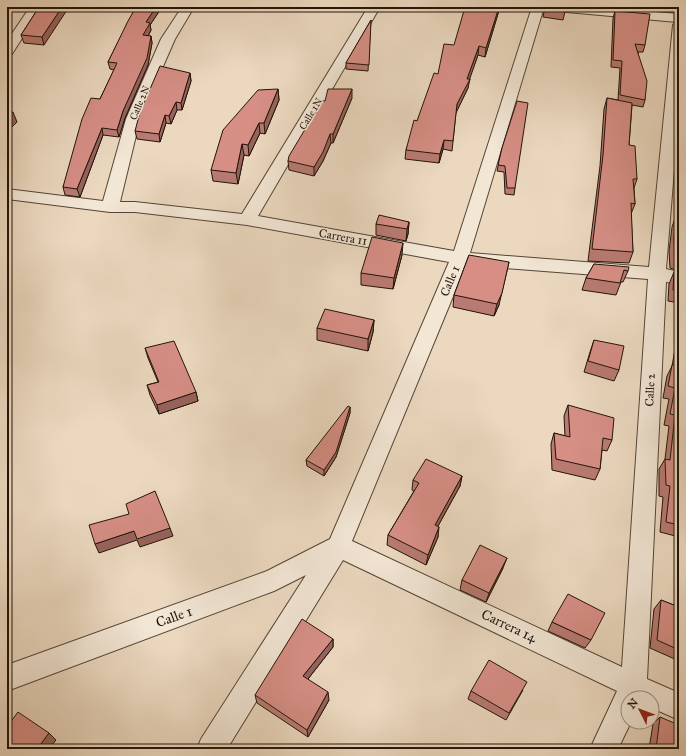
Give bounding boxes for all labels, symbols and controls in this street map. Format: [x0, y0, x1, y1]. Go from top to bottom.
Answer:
street label: Calle 2N [127, 84, 153, 122]
street label: Calle 1N [297, 95, 325, 132]
street label: Carrera 11 [318, 226, 368, 248]
street label: Calle 1 [437, 263, 463, 298]
street label: Calle 2 [642, 373, 658, 407]
street label: Calle 1 [154, 602, 195, 631]
street label: Carrera 14 [479, 606, 541, 647]
north arrow [620, 690, 660, 730]
text: N [625, 695, 641, 711]

